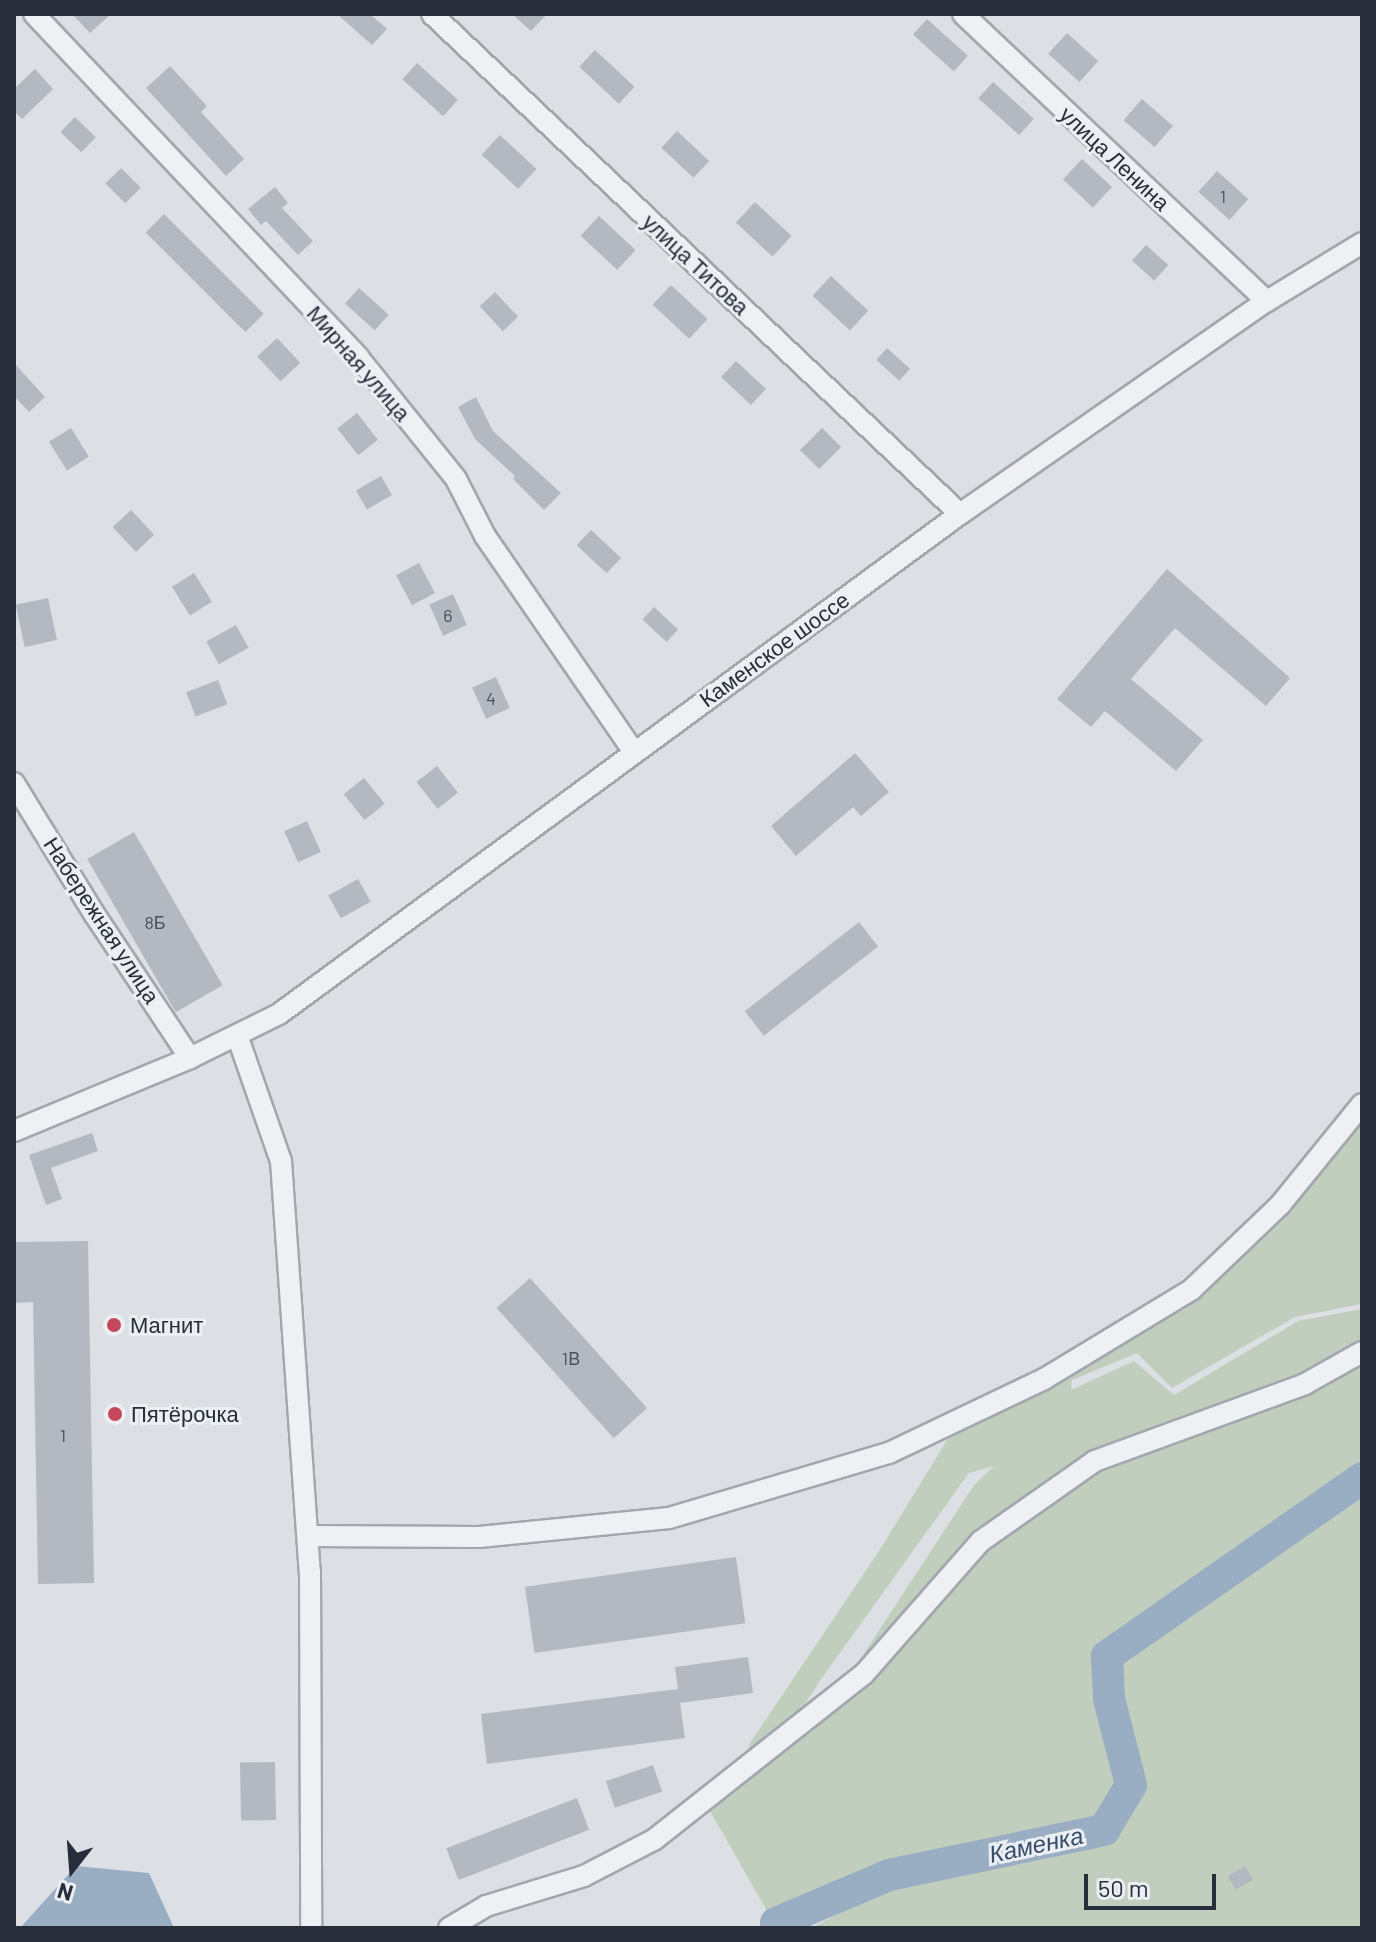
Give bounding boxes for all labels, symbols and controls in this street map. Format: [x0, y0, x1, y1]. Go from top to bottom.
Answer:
street label: улица Ленина [1055, 100, 1175, 216]
house number: 1 [1220, 185, 1226, 207]
street label: улица Титова [637, 208, 755, 320]
street label: Мирная улица [302, 300, 416, 426]
street label: Каменское шоссе [694, 586, 854, 712]
house number: 6 [443, 604, 453, 626]
house number: 4 [486, 687, 496, 709]
street label: Набережная улица [38, 832, 166, 1008]
house number: 8Б [144, 911, 166, 933]
place label: Магнит [130, 1312, 203, 1338]
marker: Магнит [105, 1316, 123, 1334]
house number: 1В [562, 1347, 580, 1369]
place label: Пятёрочка [131, 1401, 239, 1427]
marker: Пятёрочка [106, 1405, 124, 1423]
house number: 1 [60, 1424, 66, 1446]
water label: Каменка [986, 1820, 1086, 1868]
north arrow [32, 1830, 112, 1910]
scale bar [1088, 1858, 1220, 1908]
text: 50 m [1098, 1873, 1149, 1902]
text: N [54, 1878, 76, 1908]

